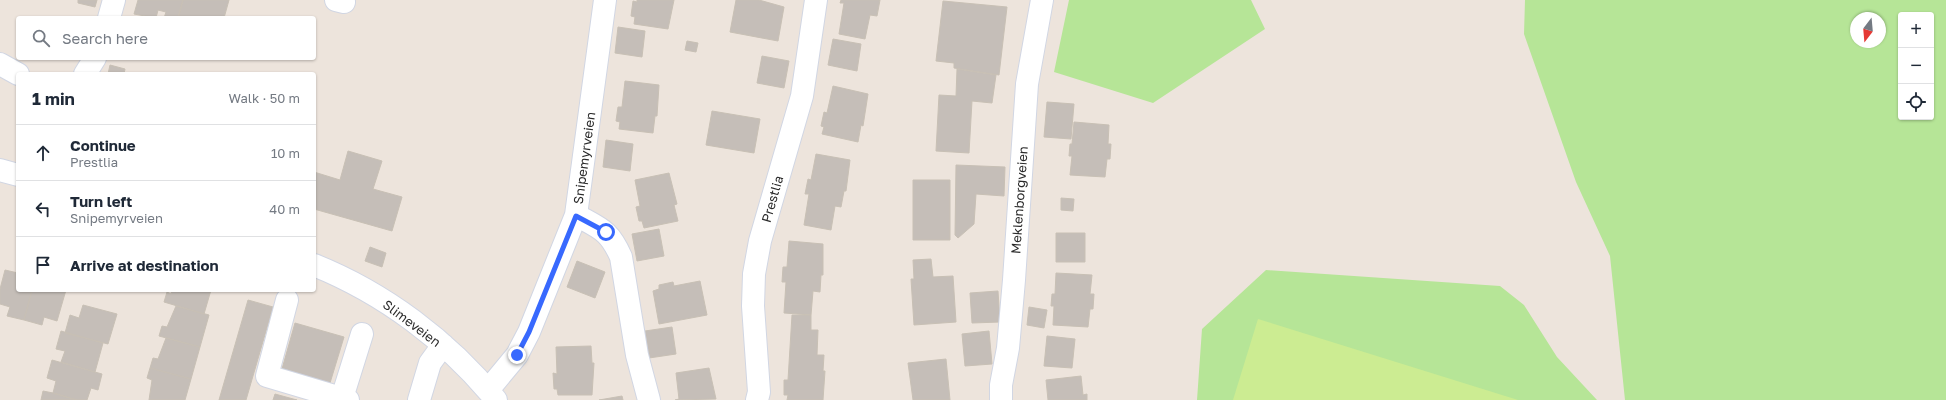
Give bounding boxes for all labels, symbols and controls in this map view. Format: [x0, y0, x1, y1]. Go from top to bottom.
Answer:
north arrow [1850, 12, 1886, 48]
map controls [1898, 12, 1934, 120]
button: + [1898, 12, 1934, 48]
search box [16, 16, 316, 60]
icon: search [30, 27, 52, 49]
text: Search here [62, 29, 148, 47]
button: − [1898, 48, 1934, 84]
button: locate [1898, 84, 1934, 120]
text: 1 min [32, 88, 75, 109]
text: Walk · 50 m [228, 90, 300, 106]
street label: Snipemyrveien [570, 111, 598, 205]
text: Continue [70, 136, 136, 154]
icon: ahead [32, 142, 54, 164]
text: 10 m [271, 145, 300, 161]
street label: Meklenborgveien [1007, 146, 1031, 254]
text: Prestlia [70, 154, 118, 170]
street label: Prestlia [758, 174, 786, 224]
text: Turn left [70, 192, 132, 210]
icon: left [32, 198, 54, 220]
text: 40 m [269, 201, 300, 217]
text: Snipemyrveien [70, 210, 163, 226]
route start [597, 223, 615, 241]
icon: arrive [32, 254, 54, 276]
text: Arrive at destination [70, 256, 219, 274]
street label: Slimeveien [380, 296, 444, 350]
route end [508, 346, 526, 364]

